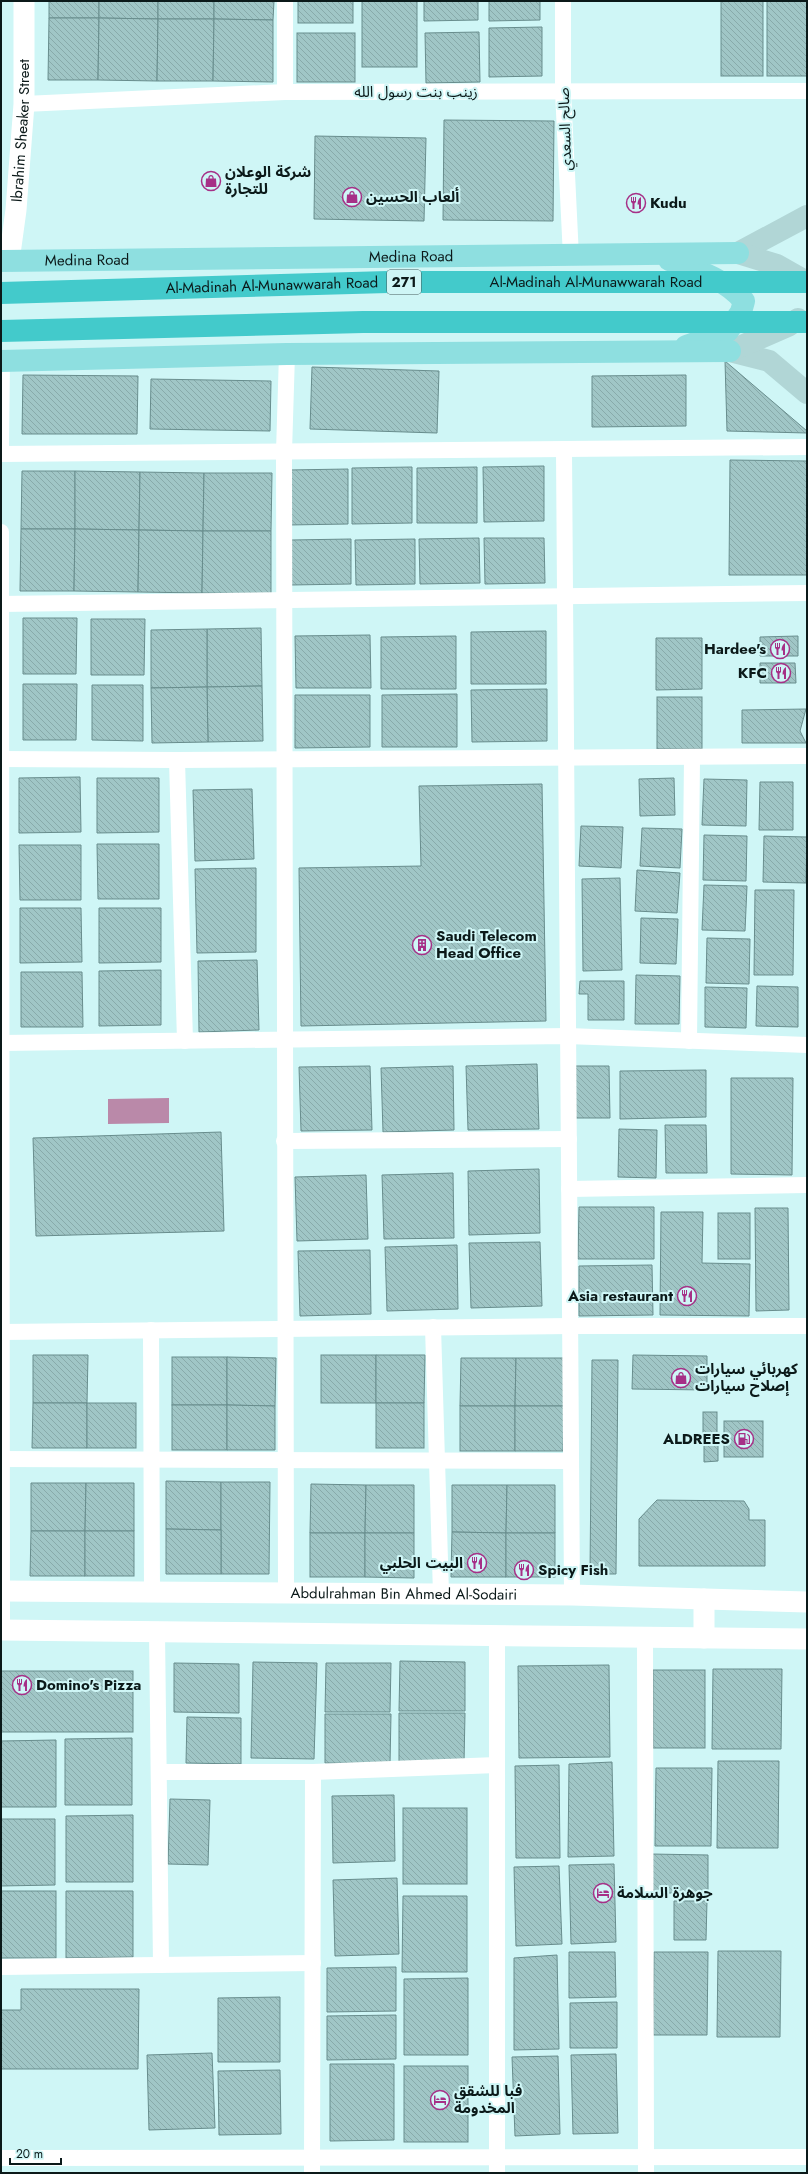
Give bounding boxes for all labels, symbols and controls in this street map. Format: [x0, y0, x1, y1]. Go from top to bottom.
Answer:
street label: Ibrahim Sheaker Street [6, 59, 35, 203]
street label: زينب بنت رسول الله [354, 81, 478, 103]
street label: صالح السعدي [553, 87, 578, 171]
place label: شركة الوعلان للتجارة [225, 161, 311, 200]
shop icon: شركة الوعلان للتجارة [200, 170, 222, 192]
shop icon: ألعاب الحسين [341, 186, 363, 208]
place label: ألعاب الحسين [366, 186, 459, 208]
restaurant icon: Kudu [625, 192, 647, 214]
place label: Kudu [650, 192, 687, 214]
street label: Medina Road [369, 245, 453, 268]
street label: Medina Road [45, 249, 129, 272]
road number: 271 [387, 270, 421, 294]
street label: Al-Madinah Al-Munawwarah Road [165, 271, 379, 299]
street label: Al-Madinah Al-Munawwarah Road [489, 271, 702, 293]
place label: Hardee's [704, 638, 766, 660]
restaurant icon: Hardee's [769, 638, 791, 660]
place label: KFC [738, 662, 767, 684]
restaurant icon: KFC [770, 662, 792, 684]
place label: Saudi Telecom Head Office [436, 925, 537, 964]
building icon: Saudi Telecom Head Office [411, 934, 433, 956]
place label: Asia restaurant [567, 1285, 673, 1307]
restaurant icon: Asia restaurant [676, 1285, 698, 1307]
place label: كهربائي سيارات إصلاح سيارات [695, 1358, 798, 1397]
shop icon: كهربائي سيارات إصلاح سيارات [670, 1367, 692, 1389]
place label: ALDREES [662, 1428, 730, 1450]
fuel station icon: ALDREES [733, 1428, 755, 1450]
place label: البيت الحلبي [380, 1552, 463, 1574]
restaurant icon: البيت الحلبي [466, 1552, 488, 1574]
restaurant icon: Spicy Fish [513, 1559, 535, 1581]
place label: Spicy Fish [538, 1559, 608, 1581]
street label: Abdulrahman Bin Ahmed Al-Sodairi [291, 1582, 517, 1606]
restaurant icon: Domino's Pizza [11, 1674, 33, 1696]
place label: Domino's Pizza [36, 1674, 141, 1696]
hotel icon: جوهرة السلامة [592, 1882, 614, 1904]
place label: جوهرة السلامة [617, 1882, 713, 1904]
place label: فبا للشقق المخدومة [454, 2080, 522, 2119]
hotel icon: فبا للشقق المخدومة [429, 2089, 451, 2111]
scale bar [10, 2140, 61, 2166]
text: 20 m [16, 2145, 43, 2163]

